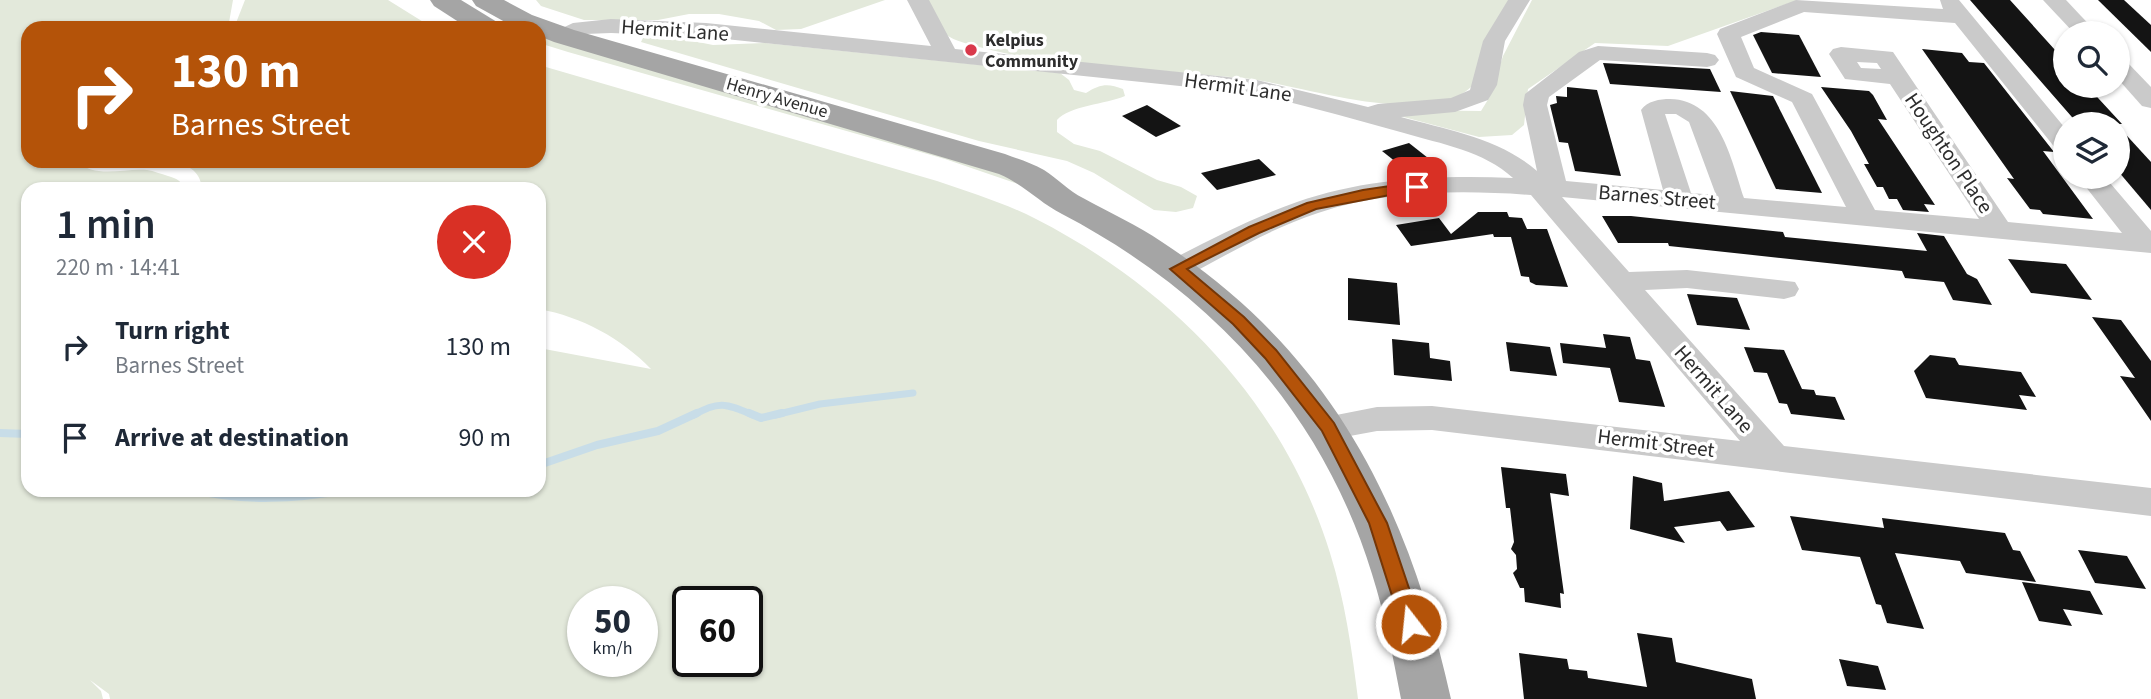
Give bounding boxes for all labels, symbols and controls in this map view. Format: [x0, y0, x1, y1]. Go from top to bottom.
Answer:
street label: Hermit Lane [620, 11, 730, 49]
map controls [2053, 21, 2130, 189]
button: search [2053, 21, 2130, 98]
place label: Kelpius Community [985, 28, 1079, 74]
text: 130 m [171, 37, 300, 107]
marker: Kelpius Community [963, 42, 979, 58]
icon: right [56, 49, 147, 140]
street label: Hermit Lane [1182, 65, 1294, 109]
street label: Henry Avenue [723, 72, 831, 124]
street label: Houghton Place [1897, 87, 2001, 219]
text: Barnes Street [171, 102, 350, 148]
button: layers [2053, 112, 2130, 189]
pin [1387, 157, 1447, 217]
icon: arrive [1398, 168, 1436, 206]
street label: Barnes Street [1597, 177, 1717, 217]
text: 1 min [56, 195, 156, 255]
button: close [437, 205, 511, 279]
text: 220 m · 14:41 [56, 251, 180, 284]
text: Turn right [115, 312, 230, 349]
icon: right [56, 328, 94, 366]
text: 130 m [445, 328, 511, 365]
street label: Hermit Lane [1667, 338, 1761, 440]
text: Barnes Street [115, 349, 244, 382]
icon: arrive [56, 419, 94, 457]
text: Arrive at destination [115, 419, 349, 456]
text: 90 m [458, 419, 511, 456]
street label: Hermit Street [1596, 421, 1716, 465]
speed limit sign: 60 [672, 586, 763, 677]
position arrow [1374, 587, 1448, 661]
text: 50 [594, 597, 631, 647]
text: km/h [593, 636, 632, 661]

